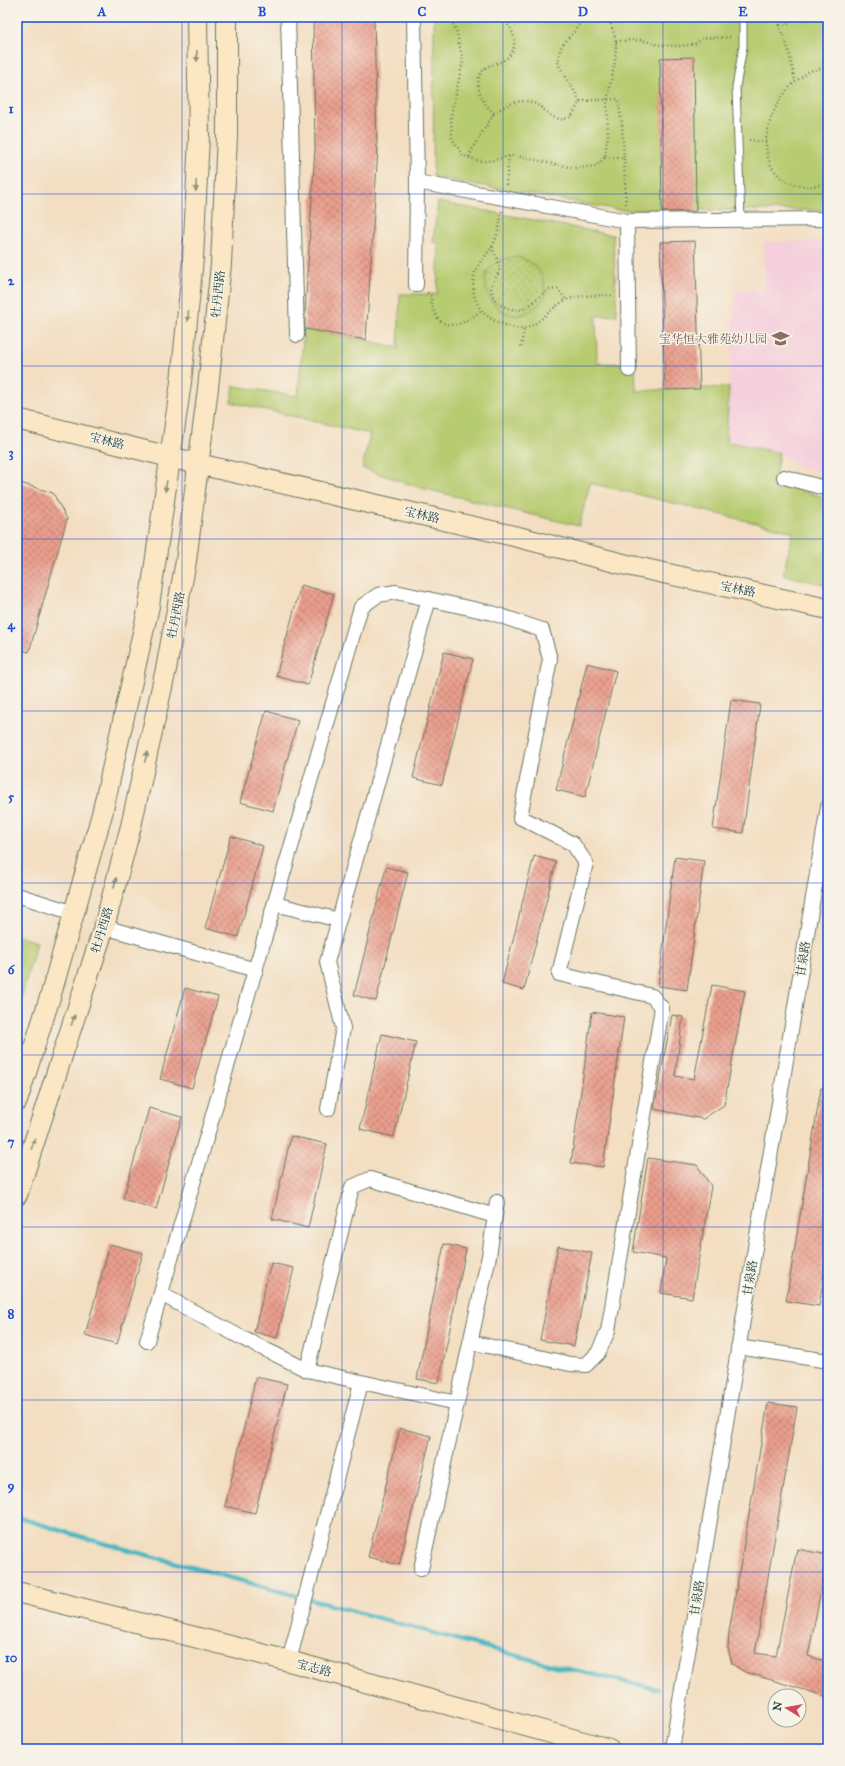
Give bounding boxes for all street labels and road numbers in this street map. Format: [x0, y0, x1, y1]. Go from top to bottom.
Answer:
street label: 牡丹西路 [209, 269, 227, 319]
street label: 宝林路 [88, 430, 126, 452]
street label: 宝林路 [403, 504, 441, 526]
street label: 宝林路 [719, 578, 757, 600]
street label: 牡丹西路 [165, 590, 187, 640]
street label: 牡丹西路 [88, 905, 116, 955]
street label: 甘泉路 [793, 940, 813, 978]
street label: 甘泉路 [740, 1259, 760, 1297]
street label: 甘泉路 [687, 1579, 707, 1617]
street label: 宝志路 [295, 1657, 333, 1679]

